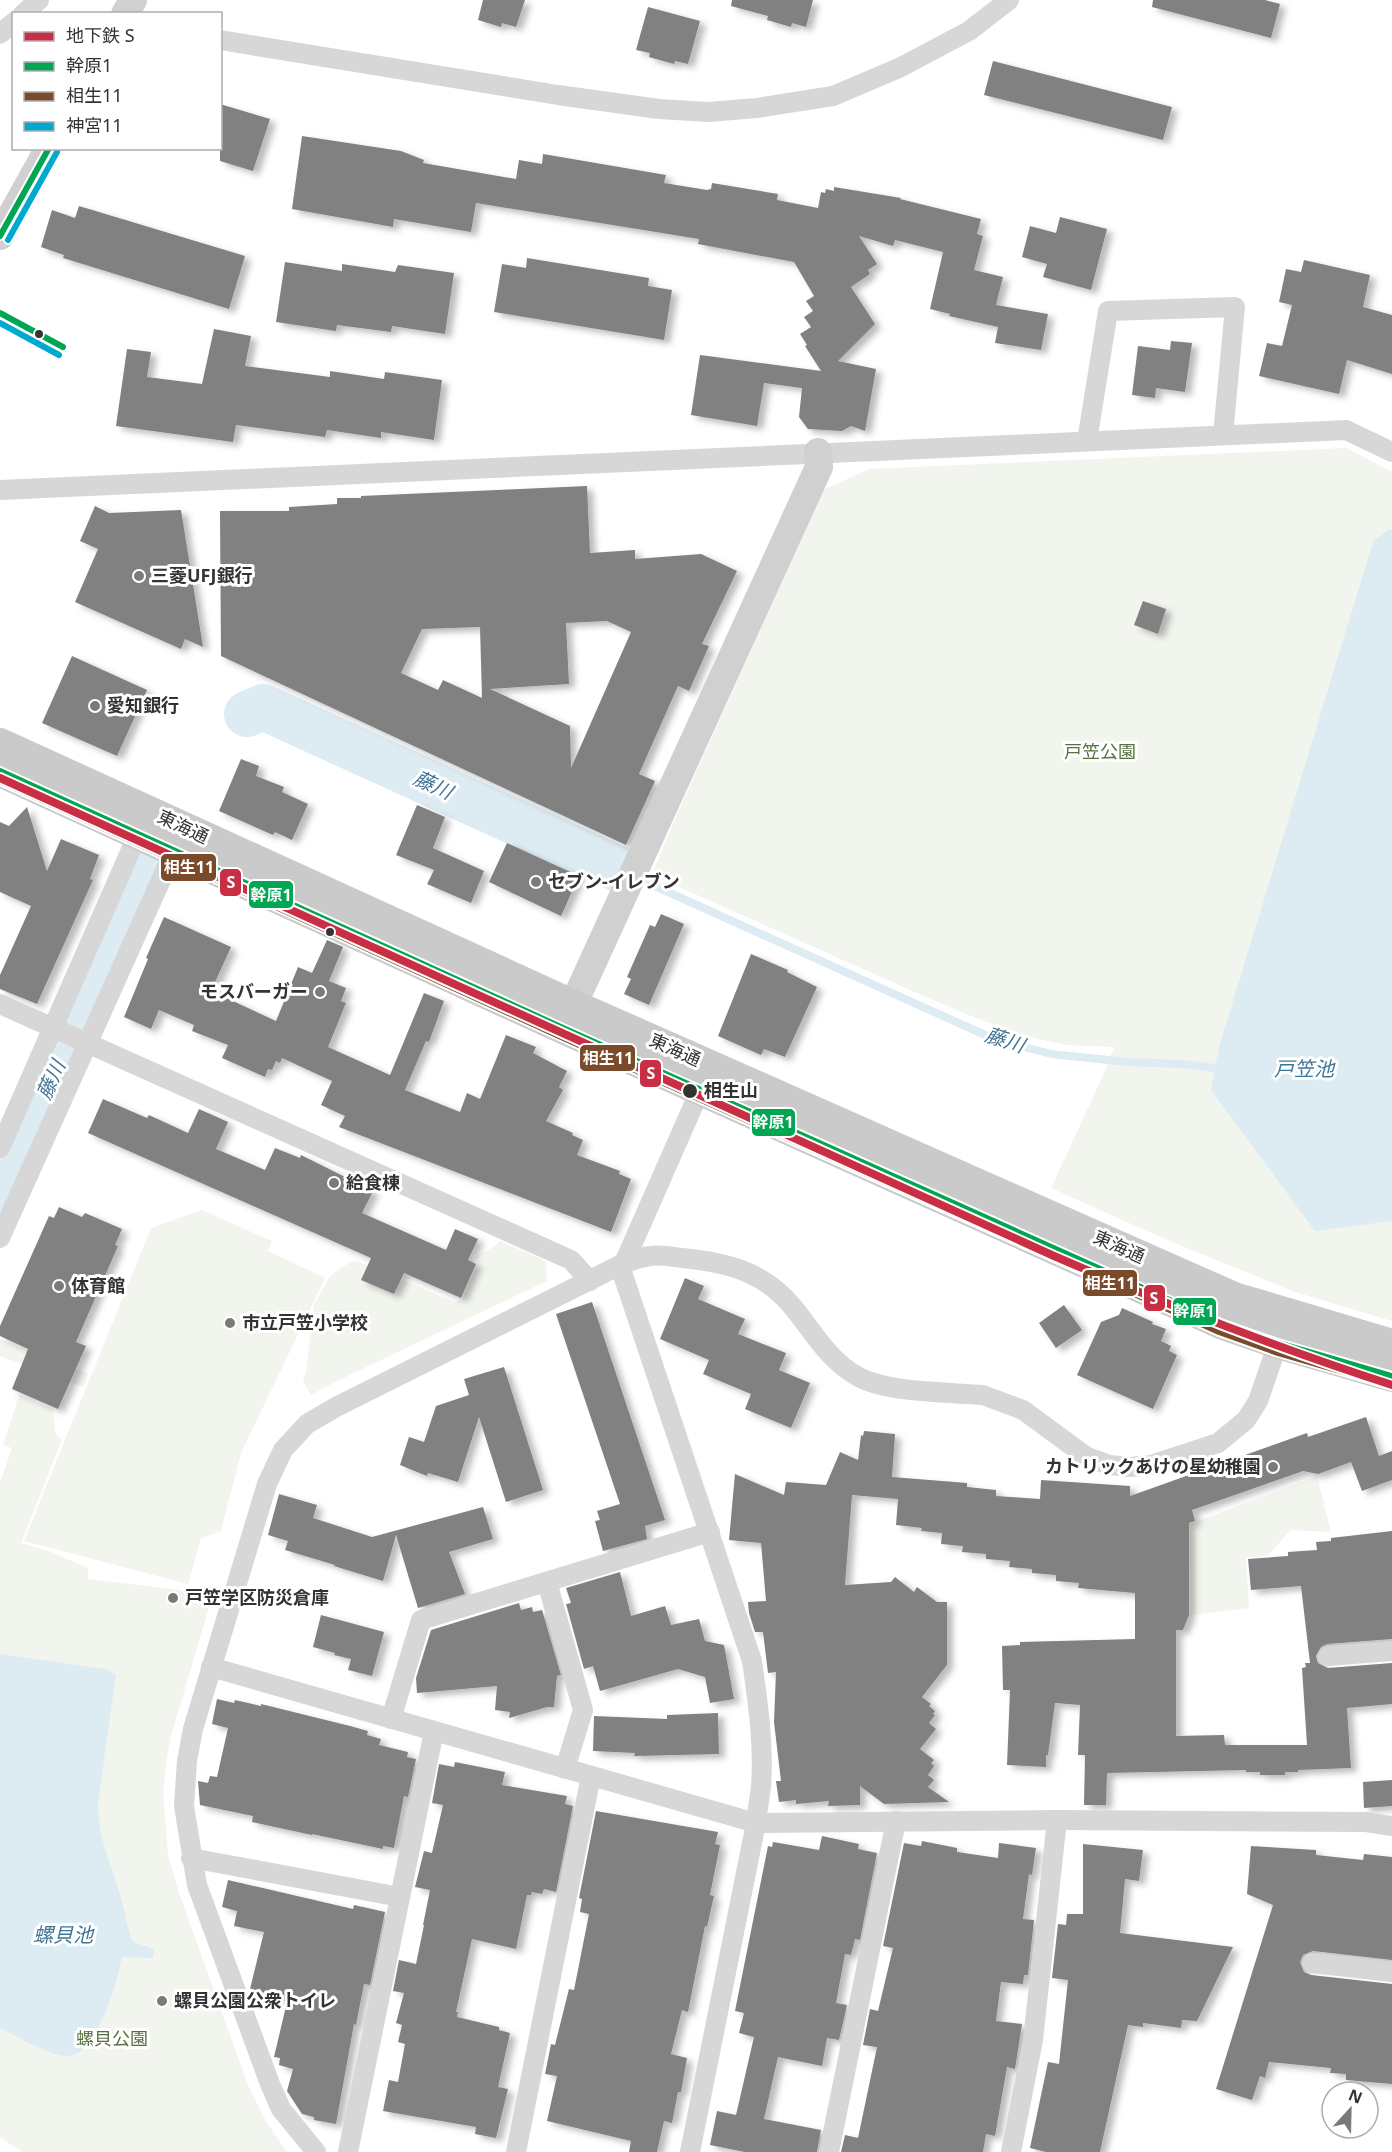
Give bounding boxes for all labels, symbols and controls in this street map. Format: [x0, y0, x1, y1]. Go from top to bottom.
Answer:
legend [12, 12, 222, 150]
text: 地下鉄 S [66, 23, 135, 47]
text: 幹原1 [66, 53, 112, 77]
text: 相生11 [66, 83, 123, 107]
text: 神宮11 [66, 113, 123, 137]
unlabelled marker [33, 328, 45, 340]
place label: 三菱UFJ銀行 [151, 563, 252, 587]
marker: 三菱UFJ銀行 [132, 569, 146, 583]
place label: 愛知銀行 [107, 693, 179, 717]
marker: 愛知銀行 [88, 699, 102, 713]
park label: 戸笠公園 [1064, 739, 1136, 763]
water label: 藤川 [409, 764, 459, 806]
street label: 東海通 [154, 804, 213, 848]
line badge: 相生11 [160, 853, 217, 882]
text: 相生11 [164, 856, 214, 878]
line badge: S [219, 868, 242, 897]
place label: セブン-イレブン [548, 869, 680, 893]
text: S [227, 871, 236, 893]
marker: セブン-イレブン [529, 875, 543, 889]
line badge: 幹原1 [248, 880, 294, 909]
text: 幹原1 [250, 884, 292, 906]
unlabelled marker [324, 926, 336, 938]
place label: モスバーガー [200, 979, 308, 1003]
marker: モスバーガー [313, 985, 327, 999]
water label: 藤川 [982, 1021, 1030, 1059]
street label: 東海通 [646, 1027, 705, 1071]
line badge: 相生11 [579, 1044, 636, 1072]
text: 相生11 [583, 1047, 633, 1069]
water label: 藤川 [30, 1054, 72, 1104]
water label: 戸笠池 [1274, 1055, 1336, 1082]
line badge: S [639, 1059, 662, 1088]
text: S [647, 1062, 656, 1084]
place label: 相生山 [704, 1078, 758, 1102]
marker: 相生山 [681, 1082, 699, 1100]
line badge: 幹原1 [751, 1108, 796, 1137]
text: 幹原1 [752, 1111, 794, 1133]
place label: 給食棟 [346, 1170, 400, 1194]
marker: 給食棟 [327, 1176, 341, 1190]
street label: 東海通 [1090, 1224, 1149, 1268]
line badge: 相生11 [1082, 1269, 1138, 1297]
text: 相生11 [1085, 1272, 1135, 1294]
place label: 体育館 [71, 1273, 125, 1297]
marker: 体育館 [52, 1279, 66, 1293]
line badge: S [1143, 1284, 1166, 1312]
text: S [1150, 1287, 1159, 1309]
line badge: 幹原1 [1172, 1297, 1217, 1326]
text: 幹原1 [1173, 1300, 1215, 1322]
place label: 市立戸笠小学校 [242, 1310, 368, 1334]
marker: 市立戸笠小学校 [223, 1316, 237, 1330]
place label: カトリックあけの星幼稚園 [1045, 1454, 1261, 1478]
marker: カトリックあけの星幼稚園 [1266, 1460, 1280, 1474]
place label: 戸笠学区防災倉庫 [185, 1585, 329, 1609]
marker: 戸笠学区防災倉庫 [166, 1591, 180, 1605]
water label: 螺貝池 [33, 1921, 95, 1948]
place label: 螺貝公園公衆トイレ [174, 1988, 336, 2012]
marker: 螺貝公園公衆トイレ [155, 1994, 169, 2008]
park label: 螺貝公園 [76, 2026, 148, 2050]
north arrow [1320, 2080, 1380, 2140]
text: N [1345, 2083, 1366, 2109]

